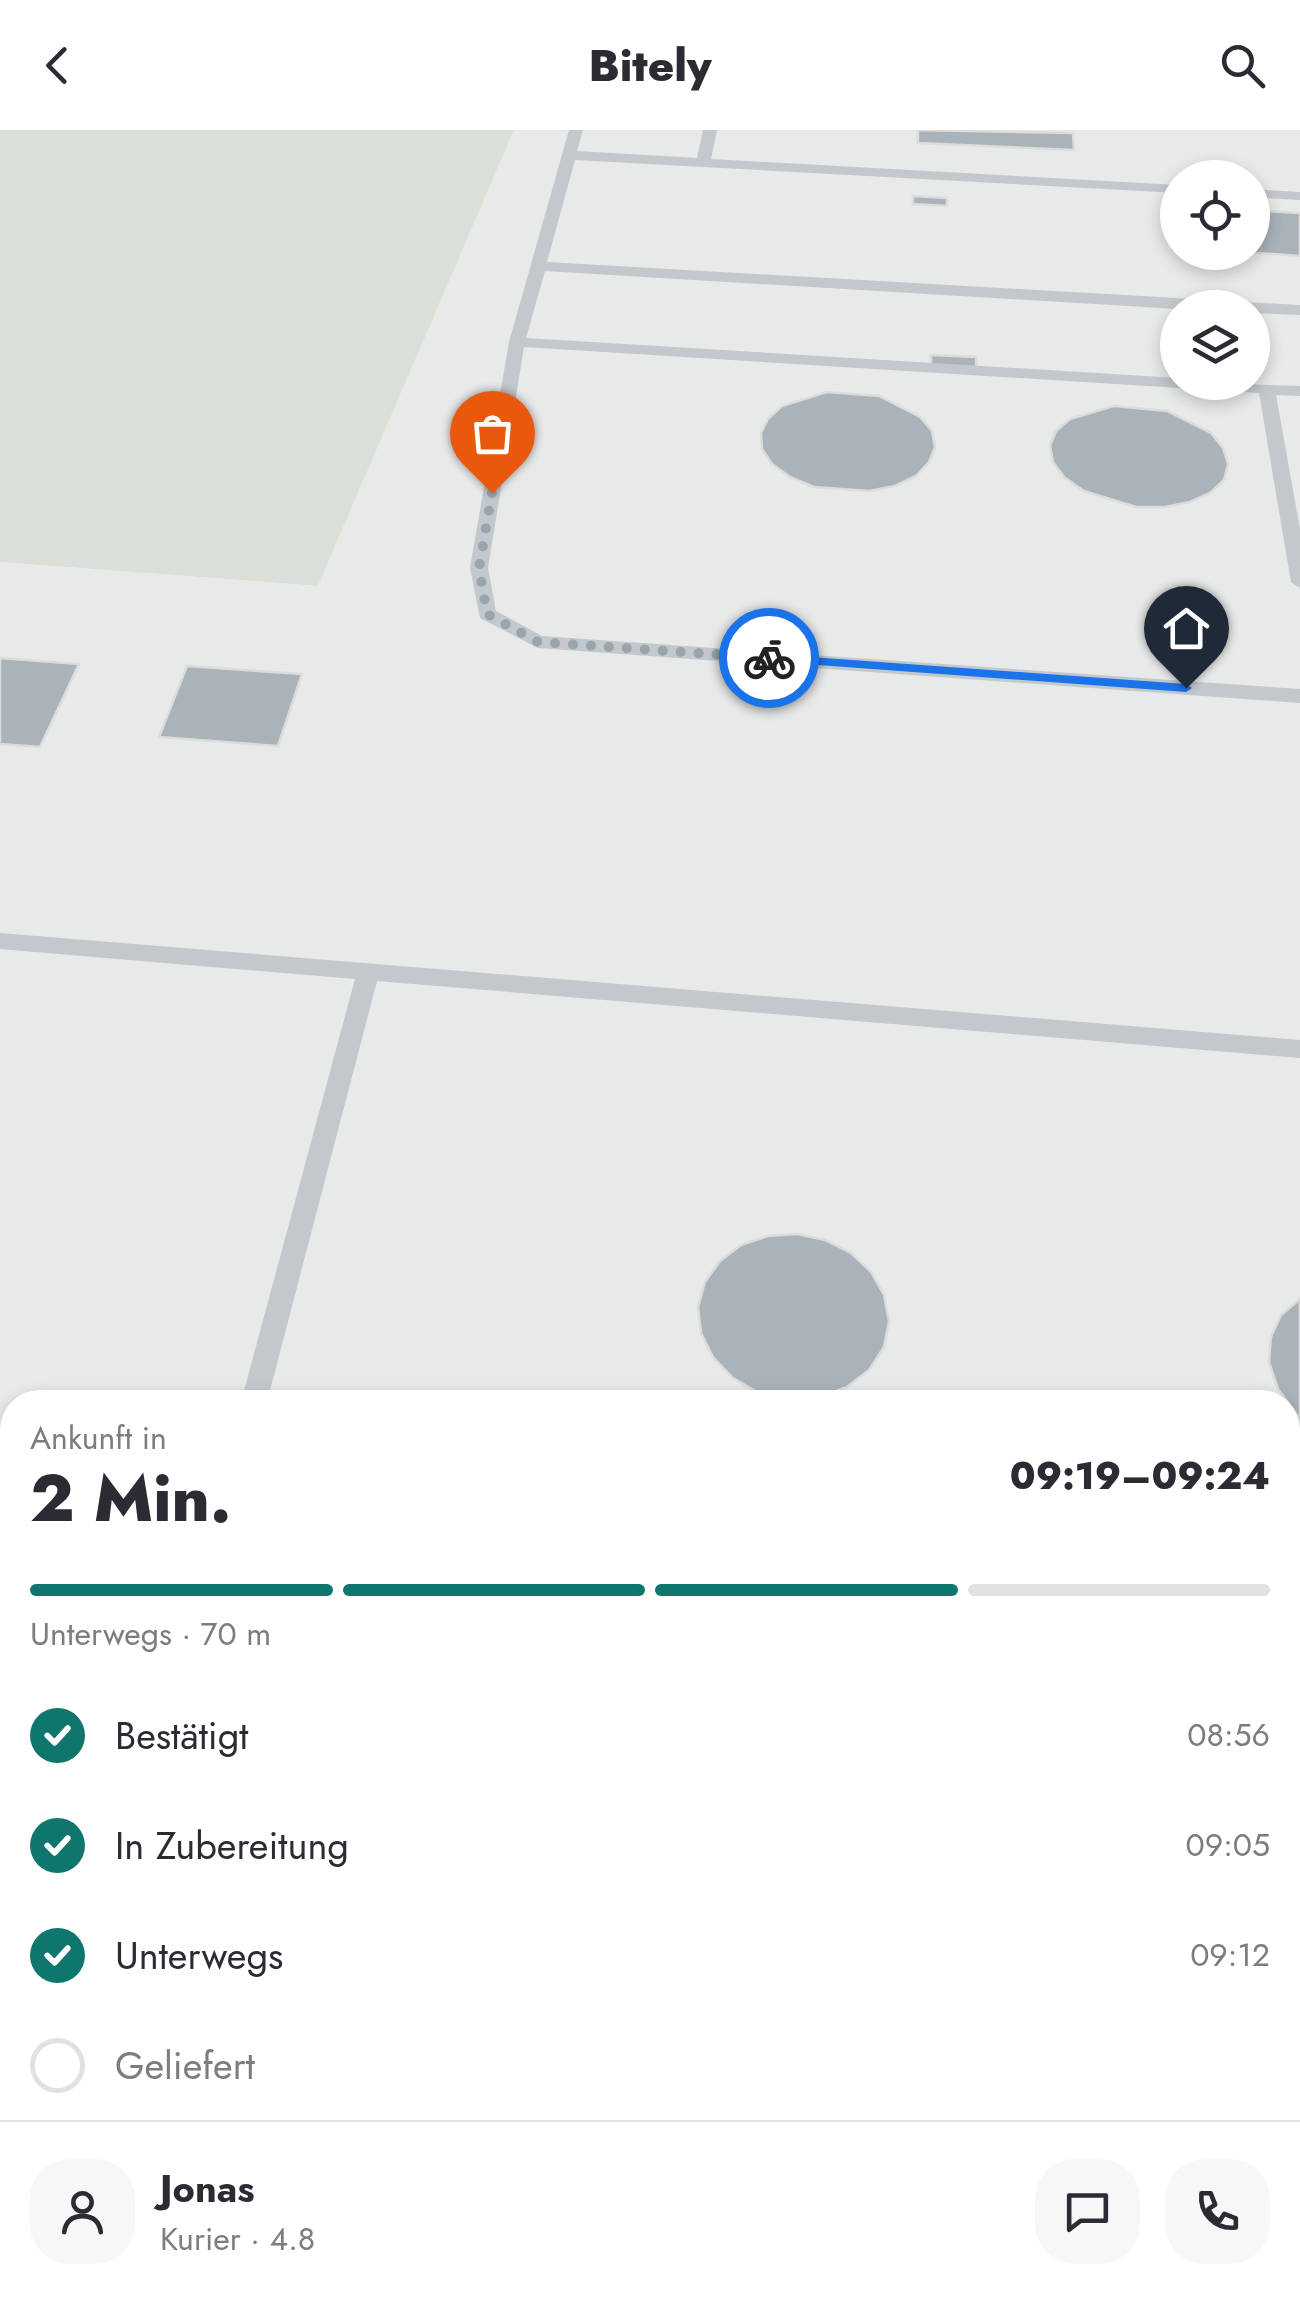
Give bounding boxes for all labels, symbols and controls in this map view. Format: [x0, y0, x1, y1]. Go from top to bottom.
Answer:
text: Bitely [588, 33, 712, 98]
icon: back [30, 38, 85, 93]
icon: search [1215, 38, 1270, 93]
map controls [1160, 160, 1270, 400]
button: locate [1160, 160, 1270, 270]
button: layers [1160, 290, 1270, 400]
pin [450, 391, 535, 494]
icon: bag [465, 406, 520, 461]
pin [1144, 586, 1229, 689]
icon: home [1159, 601, 1214, 656]
courier [719, 608, 819, 708]
icon: bike [742, 631, 797, 686]
text: Ankunft in [30, 1415, 167, 1461]
text: 09:19–09:24 [1010, 1448, 1270, 1503]
text: 2 Min. [30, 1451, 231, 1545]
text: Unterwegs · 70 m [30, 1611, 271, 1657]
icon: check [30, 1708, 85, 1763]
text: Bestätigt [115, 1708, 248, 1763]
text: 08:56 [1187, 1712, 1270, 1758]
icon: check [30, 1818, 85, 1873]
text: In Zubereitung [115, 1818, 349, 1873]
text: 09:05 [1186, 1822, 1270, 1868]
icon: check [30, 1928, 85, 1983]
text: Unterwegs [115, 1928, 283, 1983]
text: 09:12 [1190, 1932, 1270, 1978]
text: Geliefert [115, 2038, 255, 2093]
button: person [30, 2159, 135, 2264]
button: chat [1035, 2159, 1140, 2264]
button: phone [1165, 2159, 1270, 2264]
text: Jonas [160, 2161, 255, 2216]
text: Kurier · 4.8 [160, 2216, 315, 2262]

